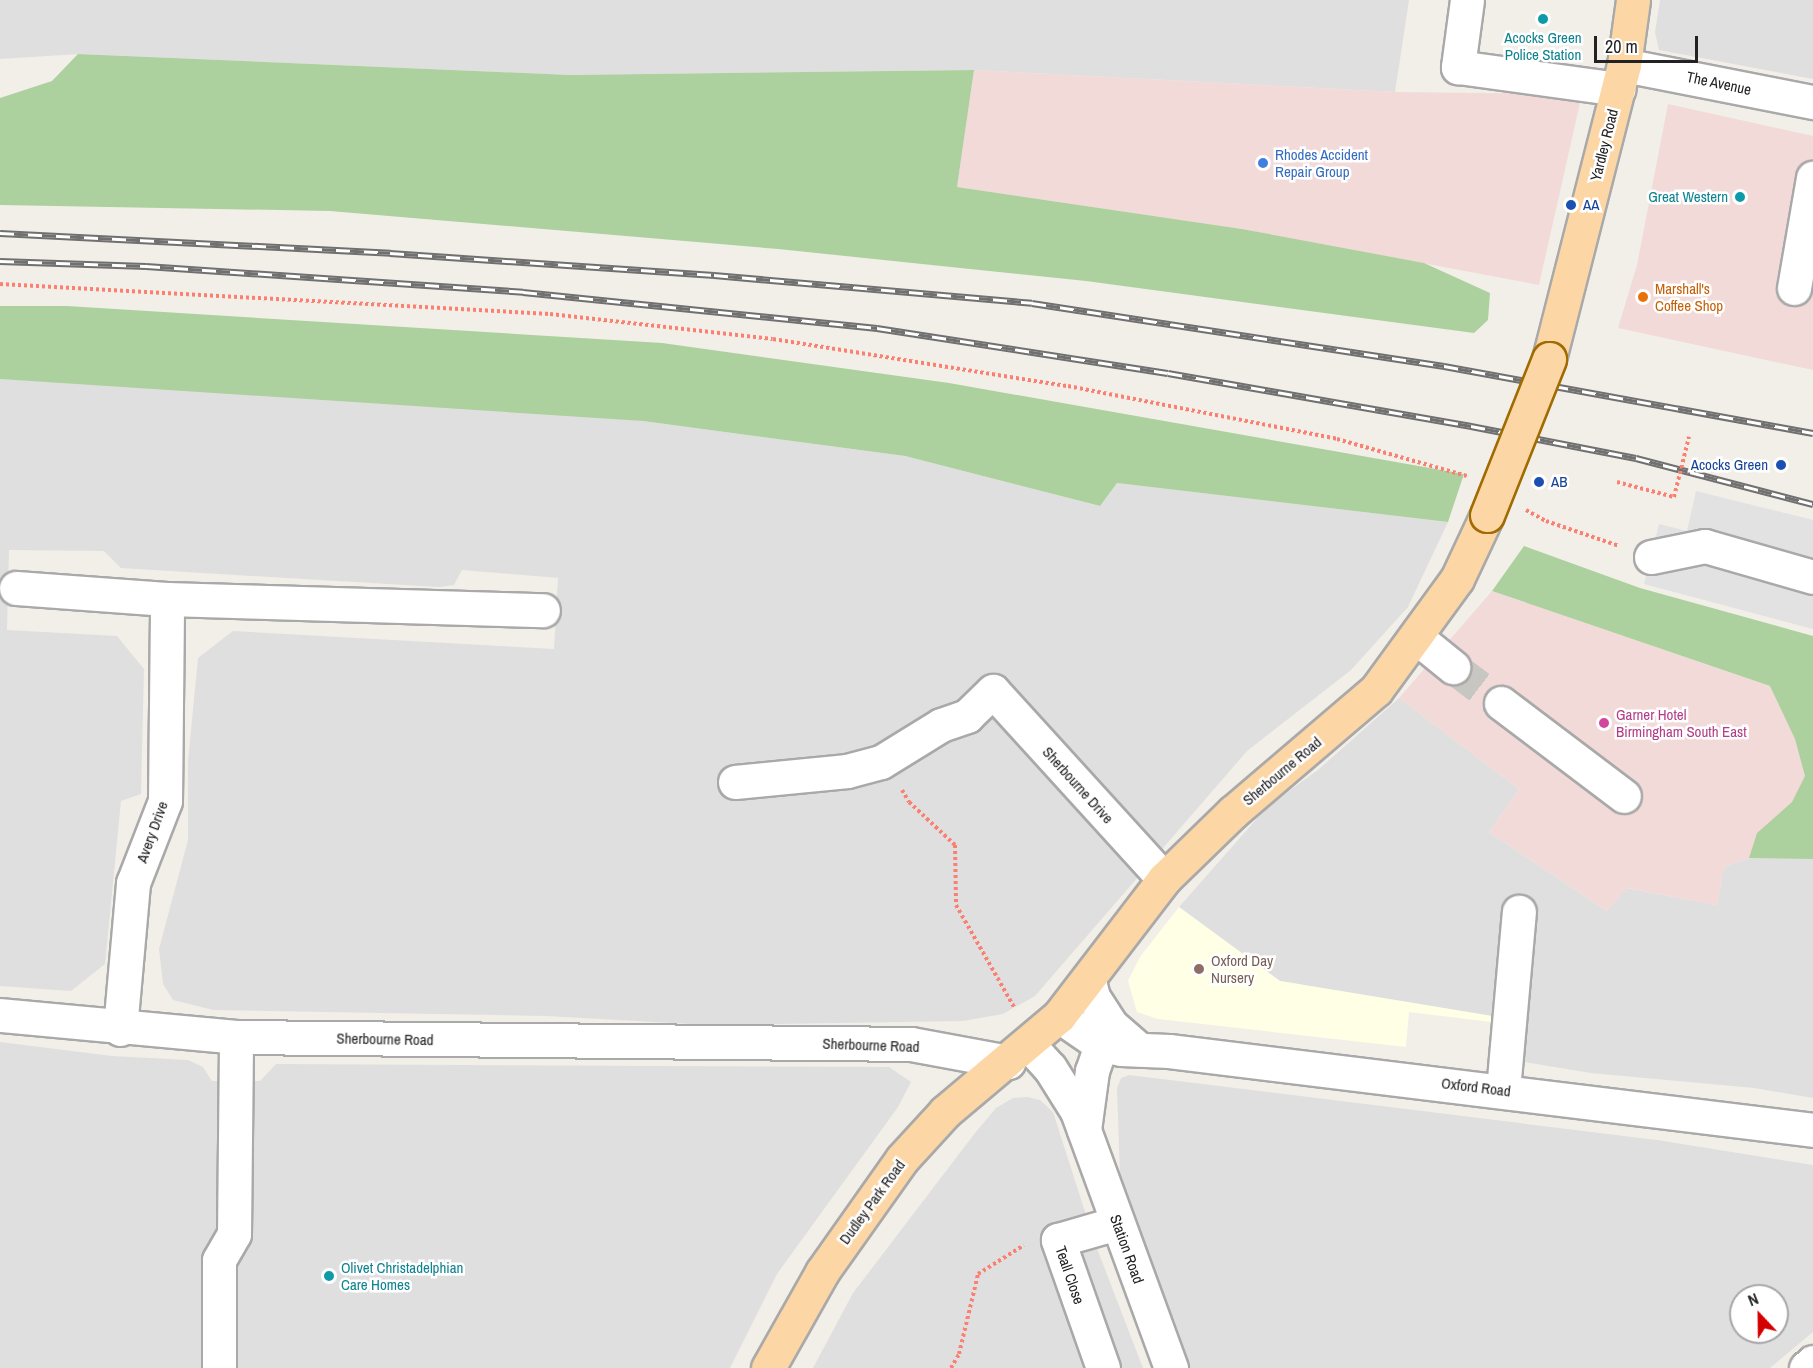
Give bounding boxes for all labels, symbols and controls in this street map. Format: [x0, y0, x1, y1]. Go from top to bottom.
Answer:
marker: Acocks Green Police Station [1536, 12, 1550, 26]
scale bar [1597, 24, 1700, 62]
place label: Acocks Green Police Station [1504, 28, 1582, 63]
text: 20 m [1605, 34, 1638, 59]
street label: The Avenue [1685, 67, 1753, 99]
street label: Yardley Road [1586, 107, 1622, 183]
place label: Rhodes Accident Repair Group [1275, 145, 1369, 180]
marker: Rhodes Accident Repair Group [1256, 156, 1270, 170]
place label: Great Western [1648, 188, 1728, 206]
marker: Great Western [1733, 190, 1747, 204]
place label: AA [1583, 196, 1599, 214]
marker: AA [1564, 198, 1578, 212]
place label: Marshall's Coffee Shop [1655, 279, 1723, 314]
marker: Marshall's Coffee Shop [1636, 290, 1650, 304]
place label: Acocks Green [1691, 456, 1768, 474]
marker: Acocks Green [1772, 456, 1790, 474]
place label: AB [1551, 473, 1567, 491]
marker: AB [1532, 475, 1546, 489]
place label: Garner Hotel Birmingham South East [1616, 705, 1747, 740]
marker: Garner Hotel Birmingham South East [1597, 716, 1611, 730]
street label: Sherbourne Road [1239, 733, 1325, 809]
street label: Sherbourne Drive [1039, 743, 1117, 827]
street label: Avery Drive [133, 799, 171, 865]
place label: Oxford Day Nursery [1211, 951, 1273, 986]
marker: Oxford Day Nursery [1192, 962, 1206, 976]
street label: Sherbourne Road [336, 1029, 434, 1049]
street label: Sherbourne Road [822, 1034, 920, 1056]
street label: Oxford Road [1440, 1074, 1512, 1100]
street label: Dudley Park Road [835, 1156, 909, 1248]
street label: Station Road [1106, 1212, 1148, 1286]
street label: Teall Close [1052, 1244, 1088, 1306]
place label: Olivet Christadelphian Care Homes [341, 1258, 463, 1293]
marker: Olivet Christadelphian Care Homes [322, 1269, 336, 1283]
north arrow [1729, 1284, 1789, 1344]
text: N [1744, 1287, 1762, 1311]

